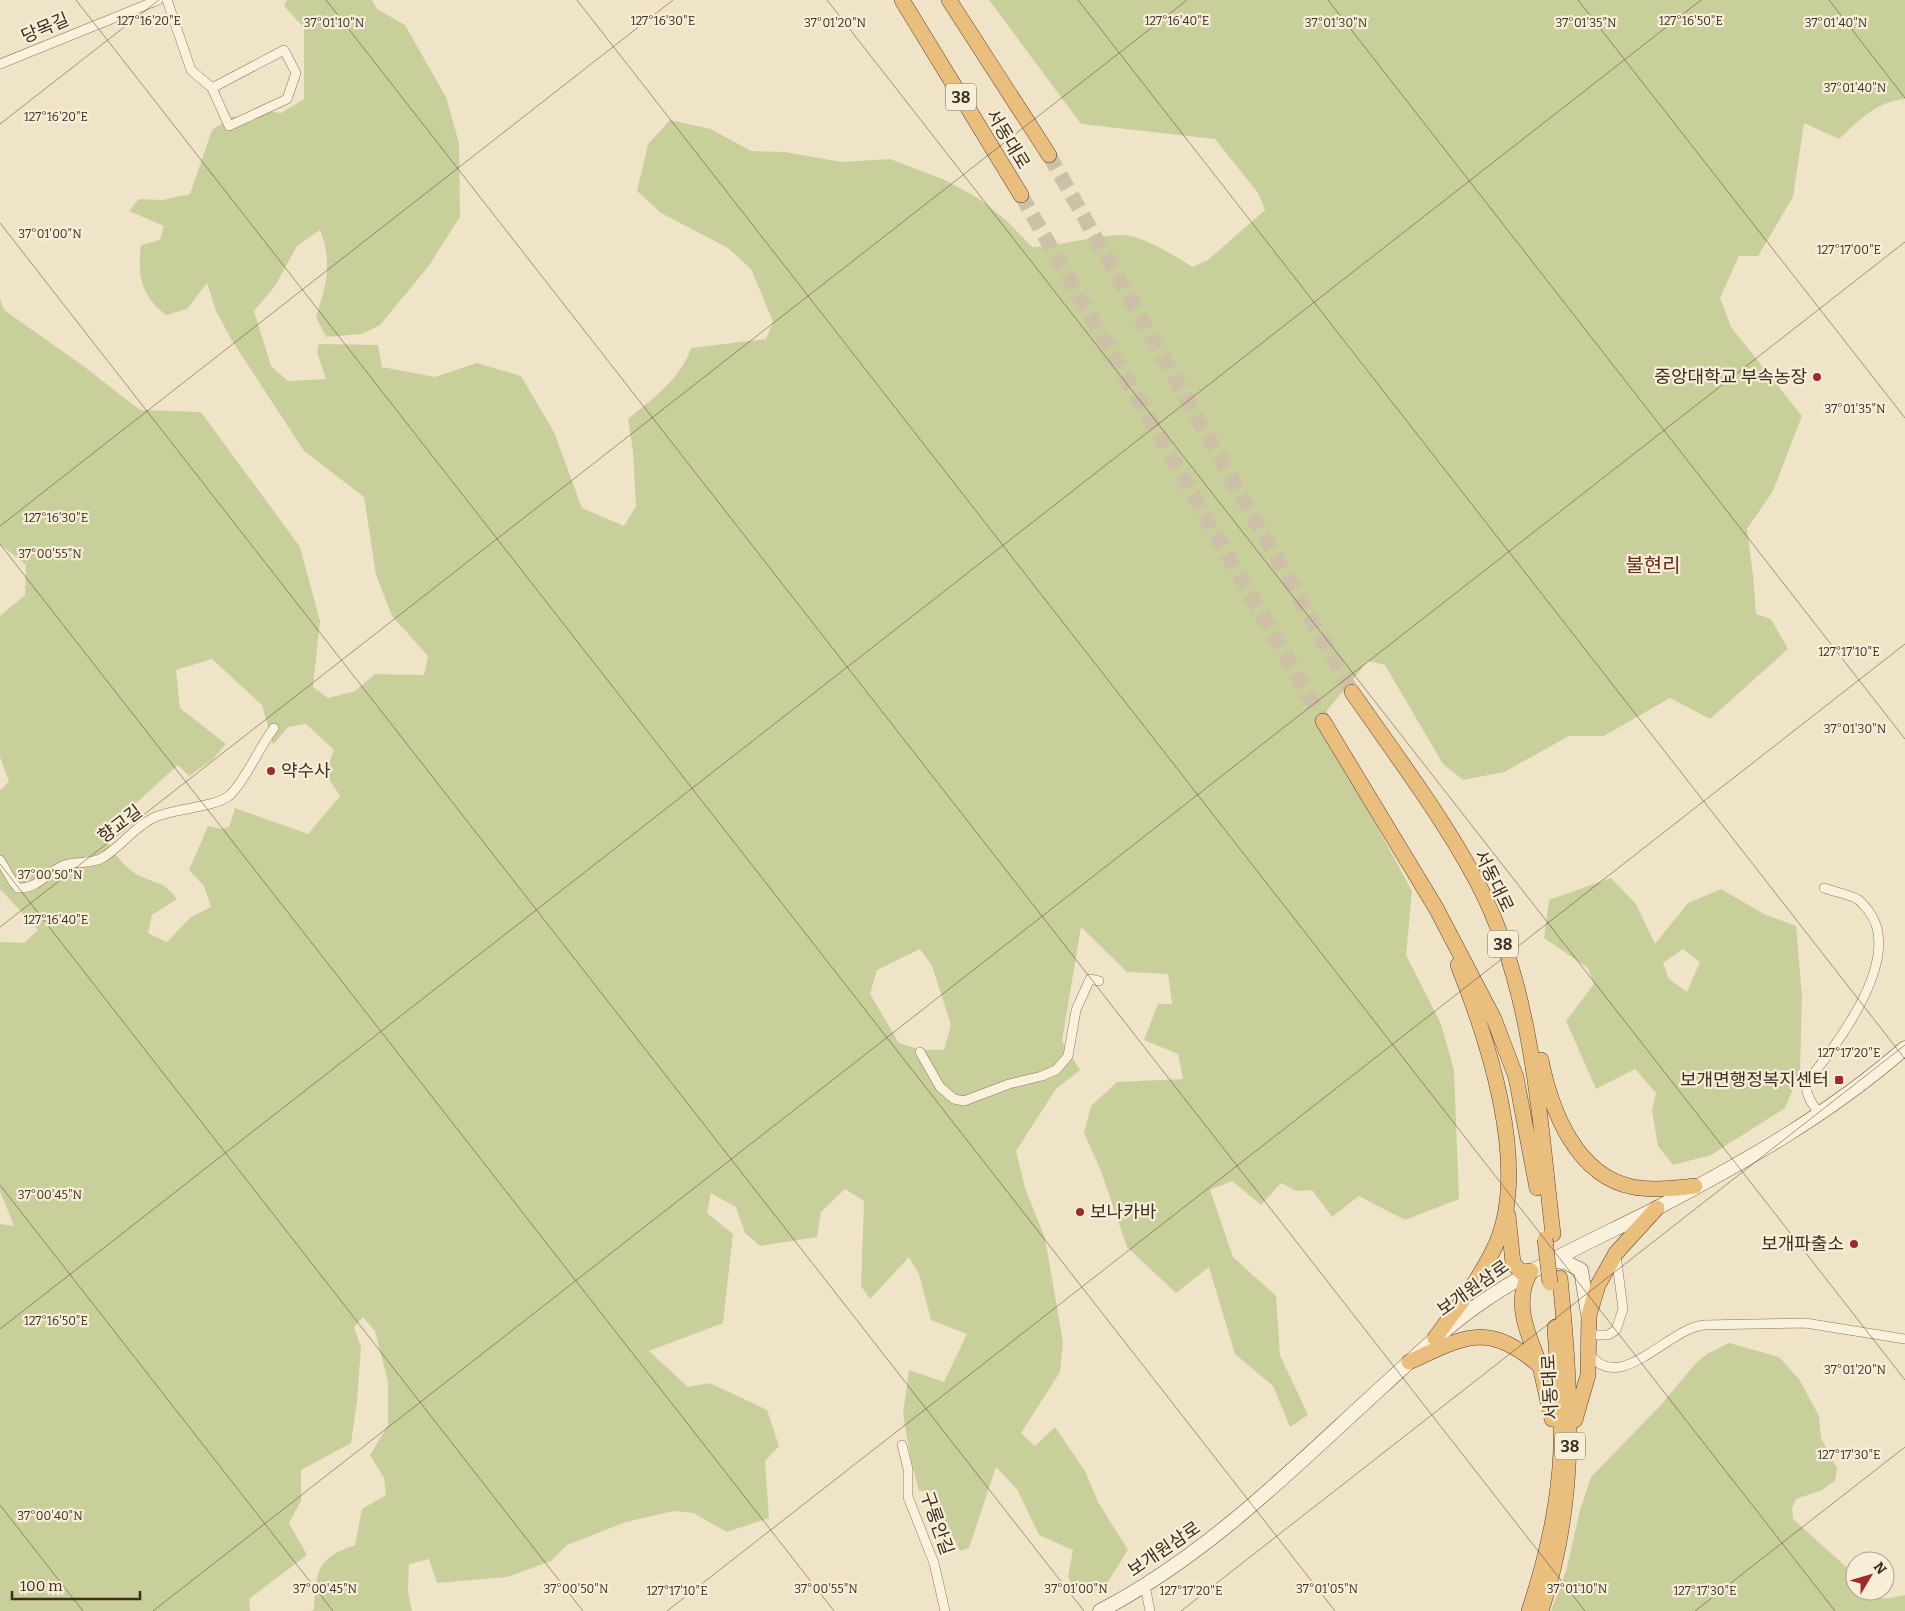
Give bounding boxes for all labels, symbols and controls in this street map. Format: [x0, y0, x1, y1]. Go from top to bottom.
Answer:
street label: 당목길 [18, 8, 72, 48]
text: 127°16'20"E [117, 14, 181, 28]
text: 127°16'30"E [631, 14, 695, 28]
text: 127°16'40"E [1145, 14, 1209, 28]
text: 127°16'50"E [1659, 14, 1723, 28]
text: 37°01'10"N [304, 16, 365, 30]
text: 37°01'20"N [804, 16, 867, 30]
text: 37°01'30"N [1305, 16, 1368, 30]
text: 37°01'35"N [1555, 16, 1617, 30]
text: 37°01'40"N [1805, 16, 1868, 30]
text: 37°01'40"N [1824, 81, 1887, 95]
road number: 38 [946, 84, 976, 110]
street label: 서동대로 [982, 105, 1034, 173]
text: 127°16'20"E [24, 110, 88, 124]
text: 37°01'00"N [18, 227, 82, 241]
text: 127°17'00"E [1817, 243, 1881, 257]
place label: 중앙대학교 부속농장 [1654, 366, 1807, 388]
marker: 중앙대학교 부속농장 [1811, 371, 1823, 383]
text: 37°01'35"N [1824, 402, 1886, 416]
text: 127°16'30"E [24, 511, 88, 525]
text: 37°00'55"N [18, 547, 82, 561]
district label: 불현리 [1625, 553, 1681, 577]
text: 127°17'10"E [1818, 645, 1880, 659]
text: 37°01'30"N [1824, 722, 1887, 736]
place label: 약수사 [281, 760, 331, 782]
marker: 약수사 [265, 765, 277, 777]
street label: 향교길 [94, 800, 146, 848]
street label: 서동대로 [1470, 846, 1518, 916]
text: 37°00'50"N [18, 868, 83, 882]
text: 127°16'40"E [24, 913, 88, 927]
road number: 38 [1488, 931, 1518, 958]
text: 127°17'20"E [1818, 1046, 1880, 1060]
place label: 보개면행정복지센터 [1680, 1069, 1829, 1091]
marker: 보개면행정복지센터 [1833, 1074, 1845, 1086]
text: 37°00'45"N [18, 1188, 83, 1202]
place label: 보나카바 [1090, 1201, 1157, 1223]
marker: 보나카바 [1074, 1206, 1086, 1218]
place label: 보개파출소 [1761, 1233, 1844, 1255]
marker: 보개파출소 [1848, 1238, 1860, 1250]
street label: 보개원삼로 [1433, 1255, 1513, 1321]
text: 127°16'50"E [24, 1314, 88, 1328]
street label: 서동대로 [1537, 1353, 1563, 1421]
text: 37°01'20"N [1824, 1363, 1887, 1377]
road number: 38 [1555, 1432, 1585, 1460]
text: 127°17'30"E [1817, 1448, 1881, 1462]
street label: 구롱안길 [916, 1488, 958, 1558]
text: 37°00'40"N [17, 1509, 83, 1523]
street label: 보개원삼로 [1124, 1517, 1204, 1581]
north arrow [1845, 1551, 1895, 1601]
text: N [1870, 1559, 1890, 1578]
scale bar [12, 1568, 140, 1600]
text: 100 m [20, 1577, 63, 1595]
text: 37°00'45"N [293, 1582, 358, 1596]
text: 37°00'50"N [544, 1582, 609, 1596]
text: 37°00'55"N [794, 1582, 858, 1596]
text: 37°01'00"N [1044, 1582, 1108, 1596]
text: 37°01'05"N [1296, 1582, 1359, 1596]
text: 37°01'10"N [1547, 1582, 1608, 1596]
text: 127°17'10"E [646, 1584, 708, 1598]
text: 127°17'20"E [1160, 1584, 1222, 1598]
text: 127°17'30"E [1673, 1584, 1737, 1598]

